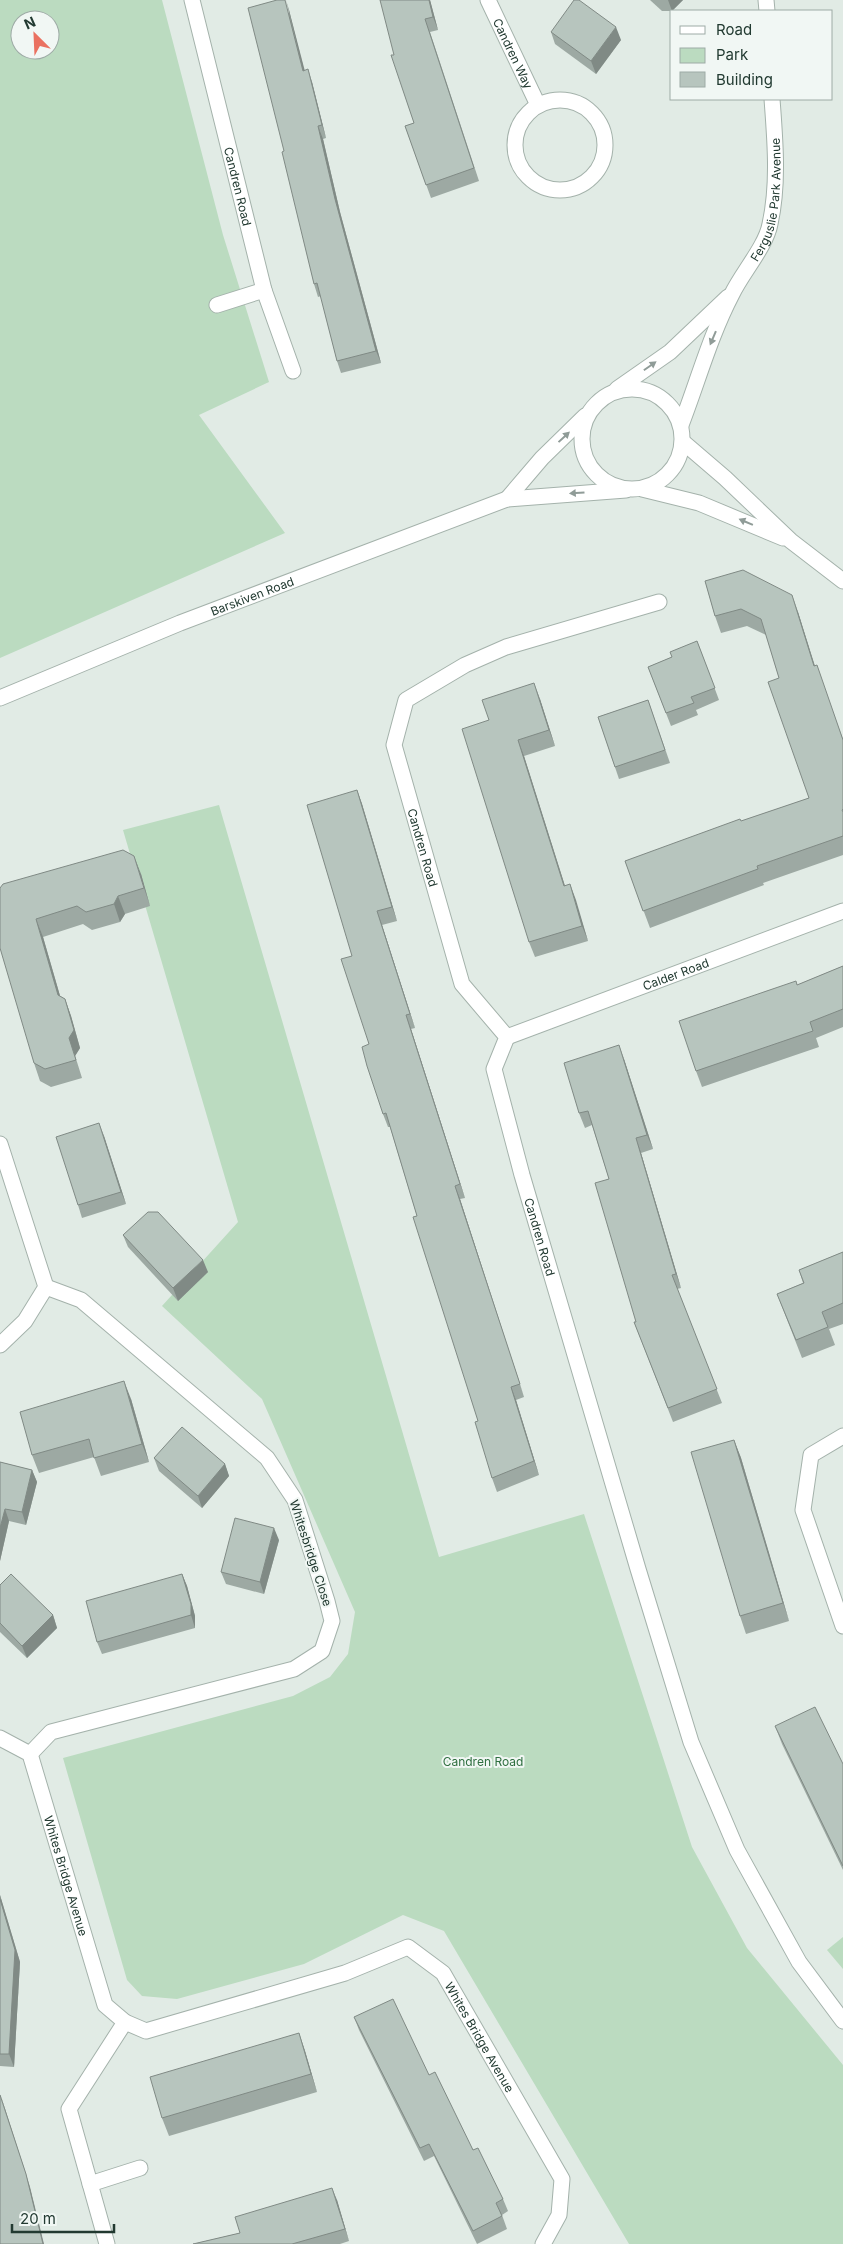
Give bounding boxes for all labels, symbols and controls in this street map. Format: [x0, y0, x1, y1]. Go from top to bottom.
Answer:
north arrow [10, 10, 60, 60]
legend [670, 10, 833, 100]
text: N [21, 13, 38, 33]
street label: Candren Way [490, 16, 537, 91]
text: Road [716, 20, 752, 39]
text: Park [716, 45, 749, 64]
text: Building [716, 70, 773, 89]
street label: Ferguslie Park Avenue [747, 138, 783, 264]
street label: Candren Road [221, 145, 255, 227]
one-way arrow [708, 331, 716, 345]
one-way arrow [643, 361, 656, 371]
one-way arrow [557, 431, 569, 443]
one-way arrow [569, 490, 585, 498]
one-way arrow [739, 518, 753, 526]
street label: Barskiven Road [208, 573, 296, 618]
street label: Candren Road [405, 807, 441, 888]
street label: Calder Road [640, 955, 711, 993]
street label: Candren Road [522, 1196, 559, 1278]
street label: Whitesbridge Close [287, 1498, 335, 1608]
park label: Candren Road [443, 1754, 523, 1769]
street label: Whites Bridge Avenue [41, 1814, 91, 1938]
street label: Whites Bridge Avenue [442, 1979, 518, 2095]
scale bar [12, 2202, 115, 2234]
text: 20 m [20, 2209, 56, 2228]

